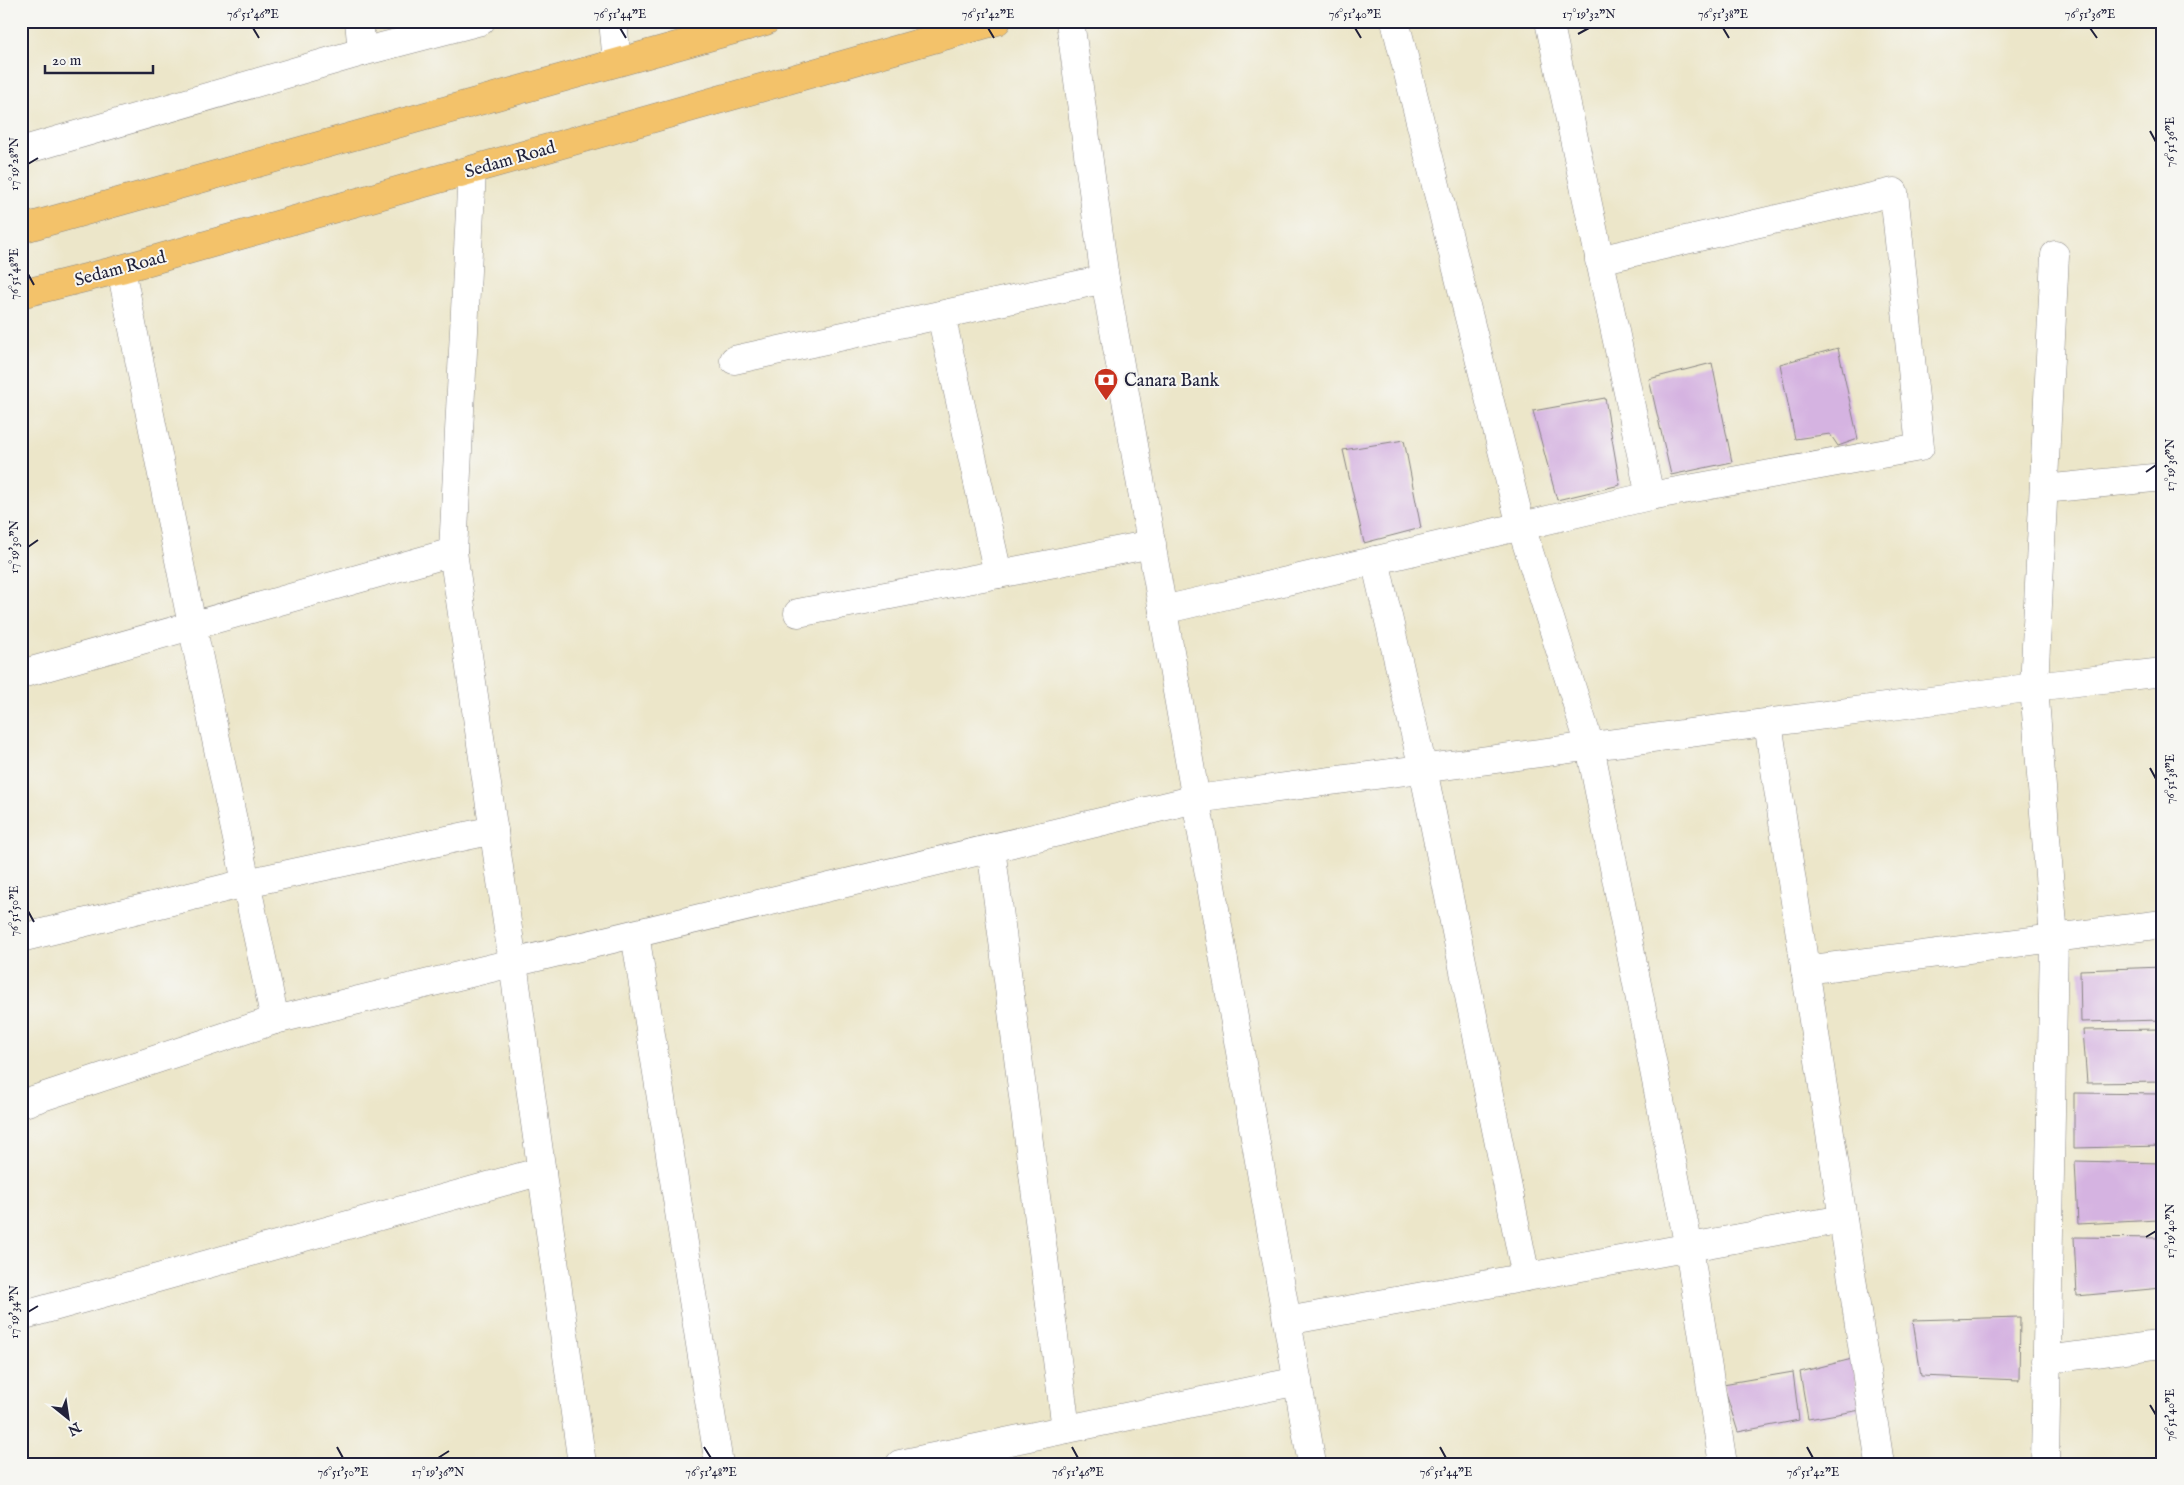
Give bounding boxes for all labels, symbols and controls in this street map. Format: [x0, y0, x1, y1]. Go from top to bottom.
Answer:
text: 76°51'46"E [227, 7, 279, 22]
text: 76°51'44"E [594, 7, 646, 22]
text: 76°51'42"E [962, 7, 1014, 22]
text: 76°51'40"E [1329, 7, 1381, 22]
text: 17°19'32"N [1562, 7, 1616, 22]
text: 76°51'38"E [1698, 7, 1748, 22]
text: 76°51'36"E [2065, 7, 2115, 22]
scale bar [45, 42, 152, 74]
text: 20 m [52, 51, 82, 70]
text: 76°51'36"E [2163, 117, 2178, 167]
street label: Sedam Road [462, 136, 559, 184]
text: 17°19'28"N [7, 137, 22, 191]
street label: Sedam Road [72, 246, 169, 293]
text: 76°51'48"E [7, 248, 22, 300]
bank icon: Canara Bank [1093, 367, 1119, 401]
place label: Canara Bank [1124, 370, 1220, 393]
text: 17°19'36"N [2163, 438, 2178, 491]
text: 17°19'30"N [7, 520, 22, 574]
text: 76°51'38"E [2163, 754, 2178, 804]
text: 76°51'50"E [7, 885, 22, 937]
text: 17°19'40"N [2163, 1203, 2178, 1259]
text: 17°19'34"N [7, 1285, 22, 1339]
text: 76°51'40"E [2163, 1389, 2178, 1441]
north arrow [42, 1392, 92, 1442]
text: N [64, 1417, 85, 1439]
text: 76°51'50"E [317, 1465, 369, 1480]
text: 17°19'36"N [412, 1465, 465, 1480]
text: 76°51'48"E [685, 1465, 737, 1480]
text: 76°51'46"E [1052, 1465, 1104, 1480]
text: 76°51'44"E [1420, 1465, 1472, 1480]
text: 76°51'42"E [1787, 1465, 1839, 1480]

